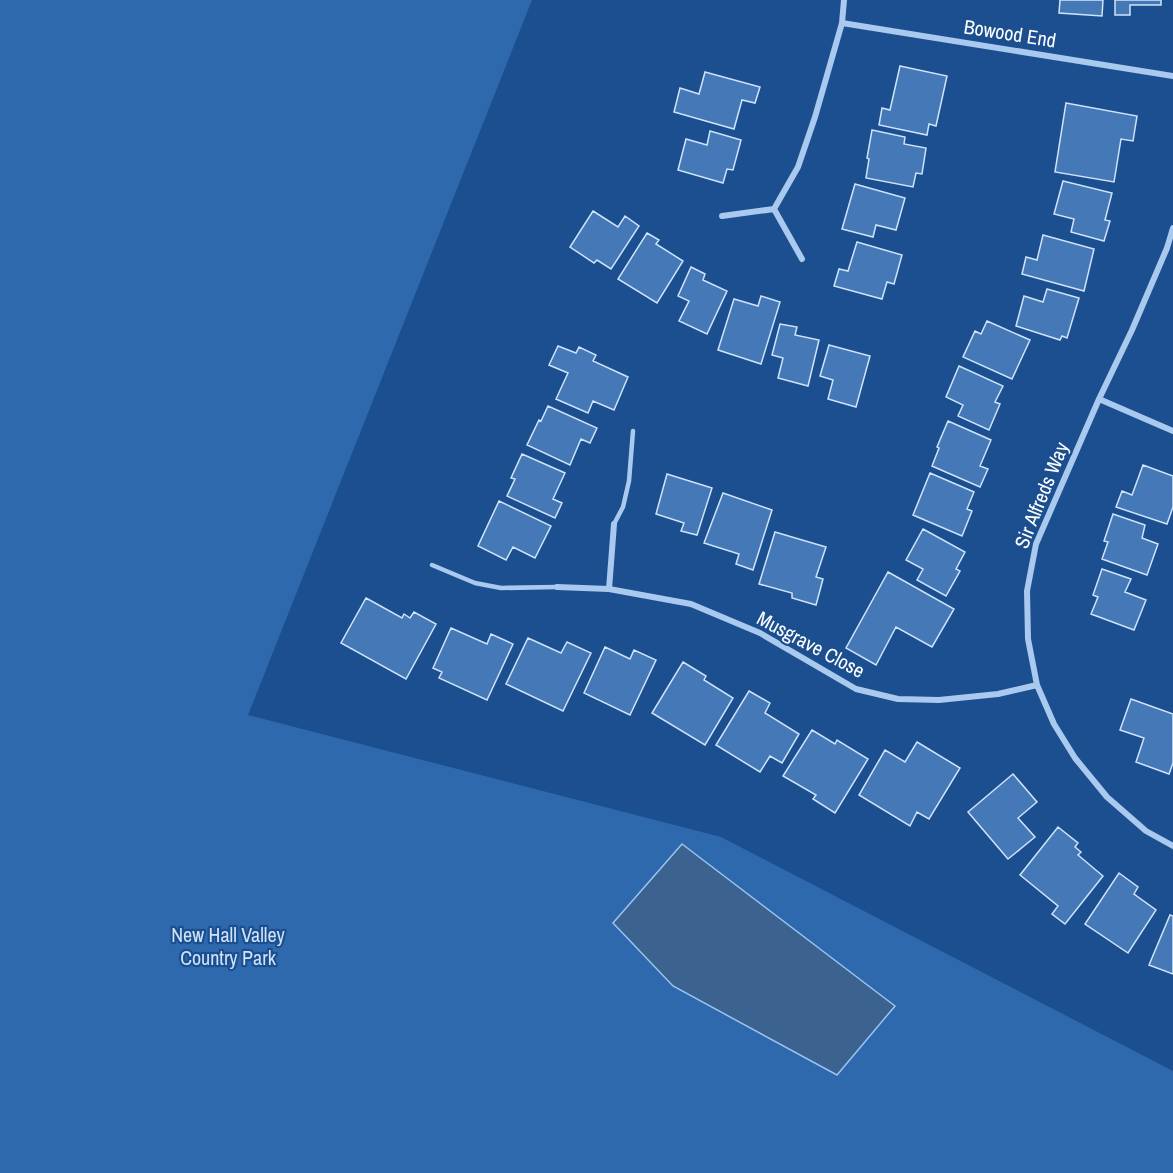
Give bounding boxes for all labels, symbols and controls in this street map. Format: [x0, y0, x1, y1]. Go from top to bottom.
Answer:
street label: Bowood End [962, 12, 1058, 54]
street label: Sir Alfreds Way [1007, 437, 1075, 552]
street label: Musgrave Close [752, 604, 870, 684]
park label: New Hall Valley Country Park [171, 921, 286, 971]

